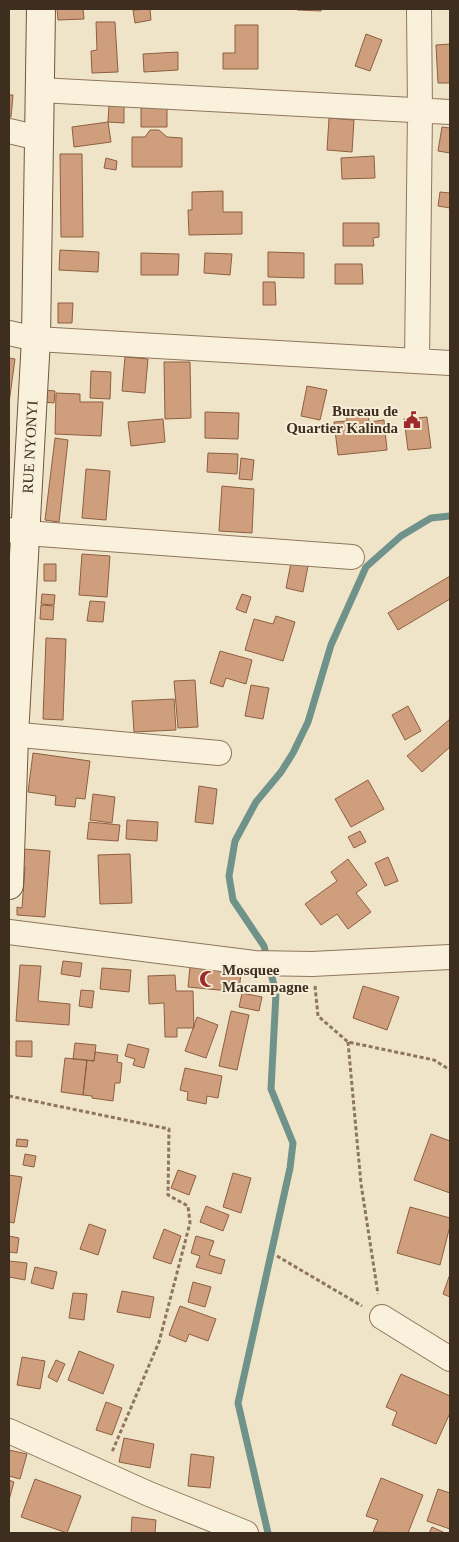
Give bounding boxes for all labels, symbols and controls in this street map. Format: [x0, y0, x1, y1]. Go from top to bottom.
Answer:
street label: RUE NYONYI [20, 400, 40, 494]
place label: Bureau de Quartier Kalinda [286, 403, 398, 436]
public building icon: Bureau de Quartier Kalinda [402, 410, 422, 430]
place label: Mosquee Macampagne [222, 962, 309, 995]
mosque icon: Mosquee Macampagne [198, 969, 218, 989]

